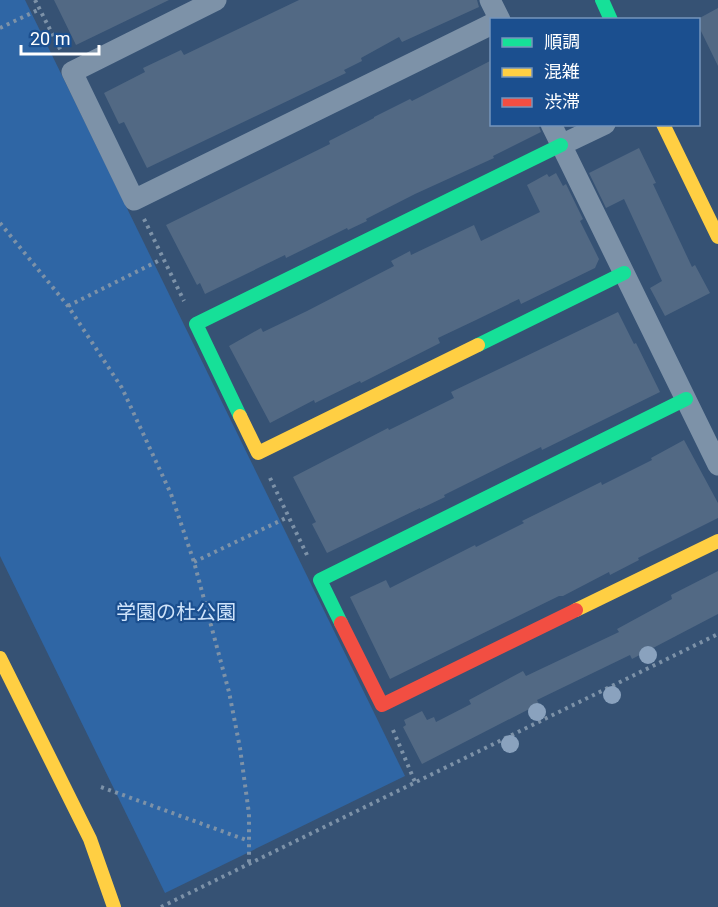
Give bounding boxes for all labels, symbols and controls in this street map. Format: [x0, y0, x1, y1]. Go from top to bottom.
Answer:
scale bar [21, 18, 99, 56]
legend [490, 18, 700, 126]
text: 20 m [30, 28, 70, 49]
text: 順調 [544, 31, 580, 52]
text: 混雑 [544, 61, 580, 82]
text: 渋滞 [544, 91, 580, 112]
park label: 学園の杜公園 [116, 600, 236, 624]

